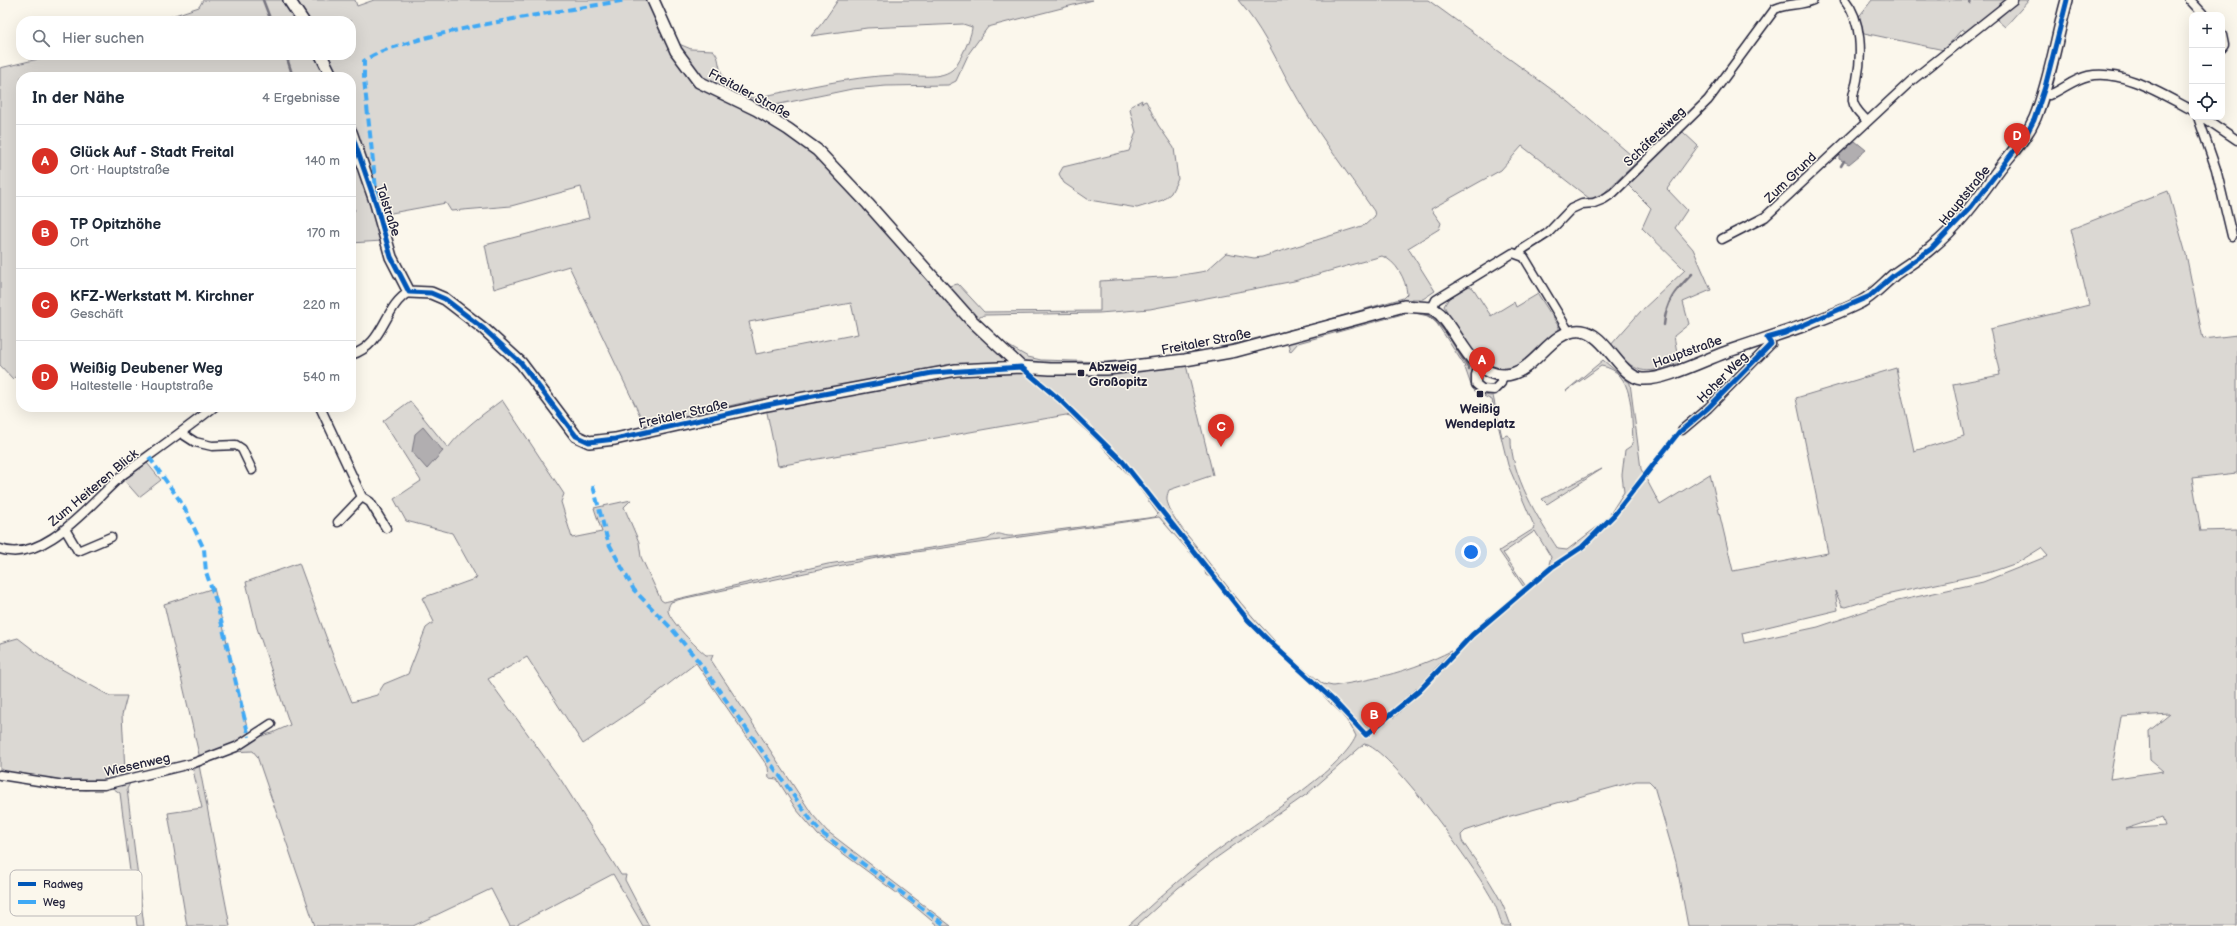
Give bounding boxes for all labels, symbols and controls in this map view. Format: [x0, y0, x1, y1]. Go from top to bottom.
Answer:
map controls [2189, 12, 2225, 120]
button: + [2189, 12, 2225, 48]
search box [16, 16, 356, 60]
icon: search [30, 27, 52, 49]
text: Hier suchen [62, 29, 144, 48]
button: − [2189, 48, 2225, 84]
street label: Freitaler Straße [706, 65, 794, 122]
button: locate [2189, 84, 2225, 120]
text: In der Nähe [32, 88, 125, 108]
text: 4 Ergebnisse [262, 90, 340, 106]
street label: Schäfereiweg [1621, 103, 1689, 170]
pin: D [2004, 123, 2030, 156]
text: Glück Auf - Stadt Freital [70, 143, 234, 162]
street label: Zum Grund [1761, 149, 1820, 207]
text: A [41, 153, 49, 169]
text: 140 m [305, 153, 340, 169]
text: Ort · Hauptstraße [70, 162, 170, 178]
street label: Hauptstraße [1936, 162, 1994, 229]
street label: Talstraße [372, 182, 404, 239]
text: TP Opitzhöhe [70, 215, 161, 234]
text: B [40, 225, 50, 241]
text: 170 m [307, 225, 340, 241]
text: Ort [70, 234, 89, 250]
text: KFZ-Werkstatt M. Kirchner [70, 287, 254, 306]
text: C [40, 297, 50, 313]
text: 220 m [303, 297, 340, 313]
text: Geschäft [70, 306, 123, 322]
street label: Freitaler Straße [1160, 325, 1253, 359]
street label: Hauptstraße [1651, 332, 1724, 372]
pin: A [1469, 347, 1495, 380]
street label: Hoher Weg [1694, 349, 1752, 407]
text: Weißig Deubener Weg [70, 359, 223, 378]
place label: Abzweig Großopitz [1088, 359, 1148, 390]
marker: Abzweig Großopitz [1076, 368, 1086, 378]
text: D [40, 369, 50, 385]
text: 540 m [303, 369, 340, 385]
text: Haltestelle · Hauptstraße [70, 378, 213, 394]
marker: Weißig Wendeplatz [1475, 389, 1485, 399]
street label: Freitaler Straße [637, 396, 730, 432]
place label: Weißig Wendeplatz [1445, 401, 1516, 432]
pin: C [1208, 414, 1234, 447]
street label: Zum Heiteren Blick [45, 445, 142, 530]
your location [1461, 542, 1481, 562]
pin: B [1361, 702, 1387, 735]
street label: Wiesenweg [103, 750, 172, 780]
legend [10, 870, 142, 916]
text: Radweg [43, 878, 83, 891]
text: Weg [43, 896, 65, 909]

